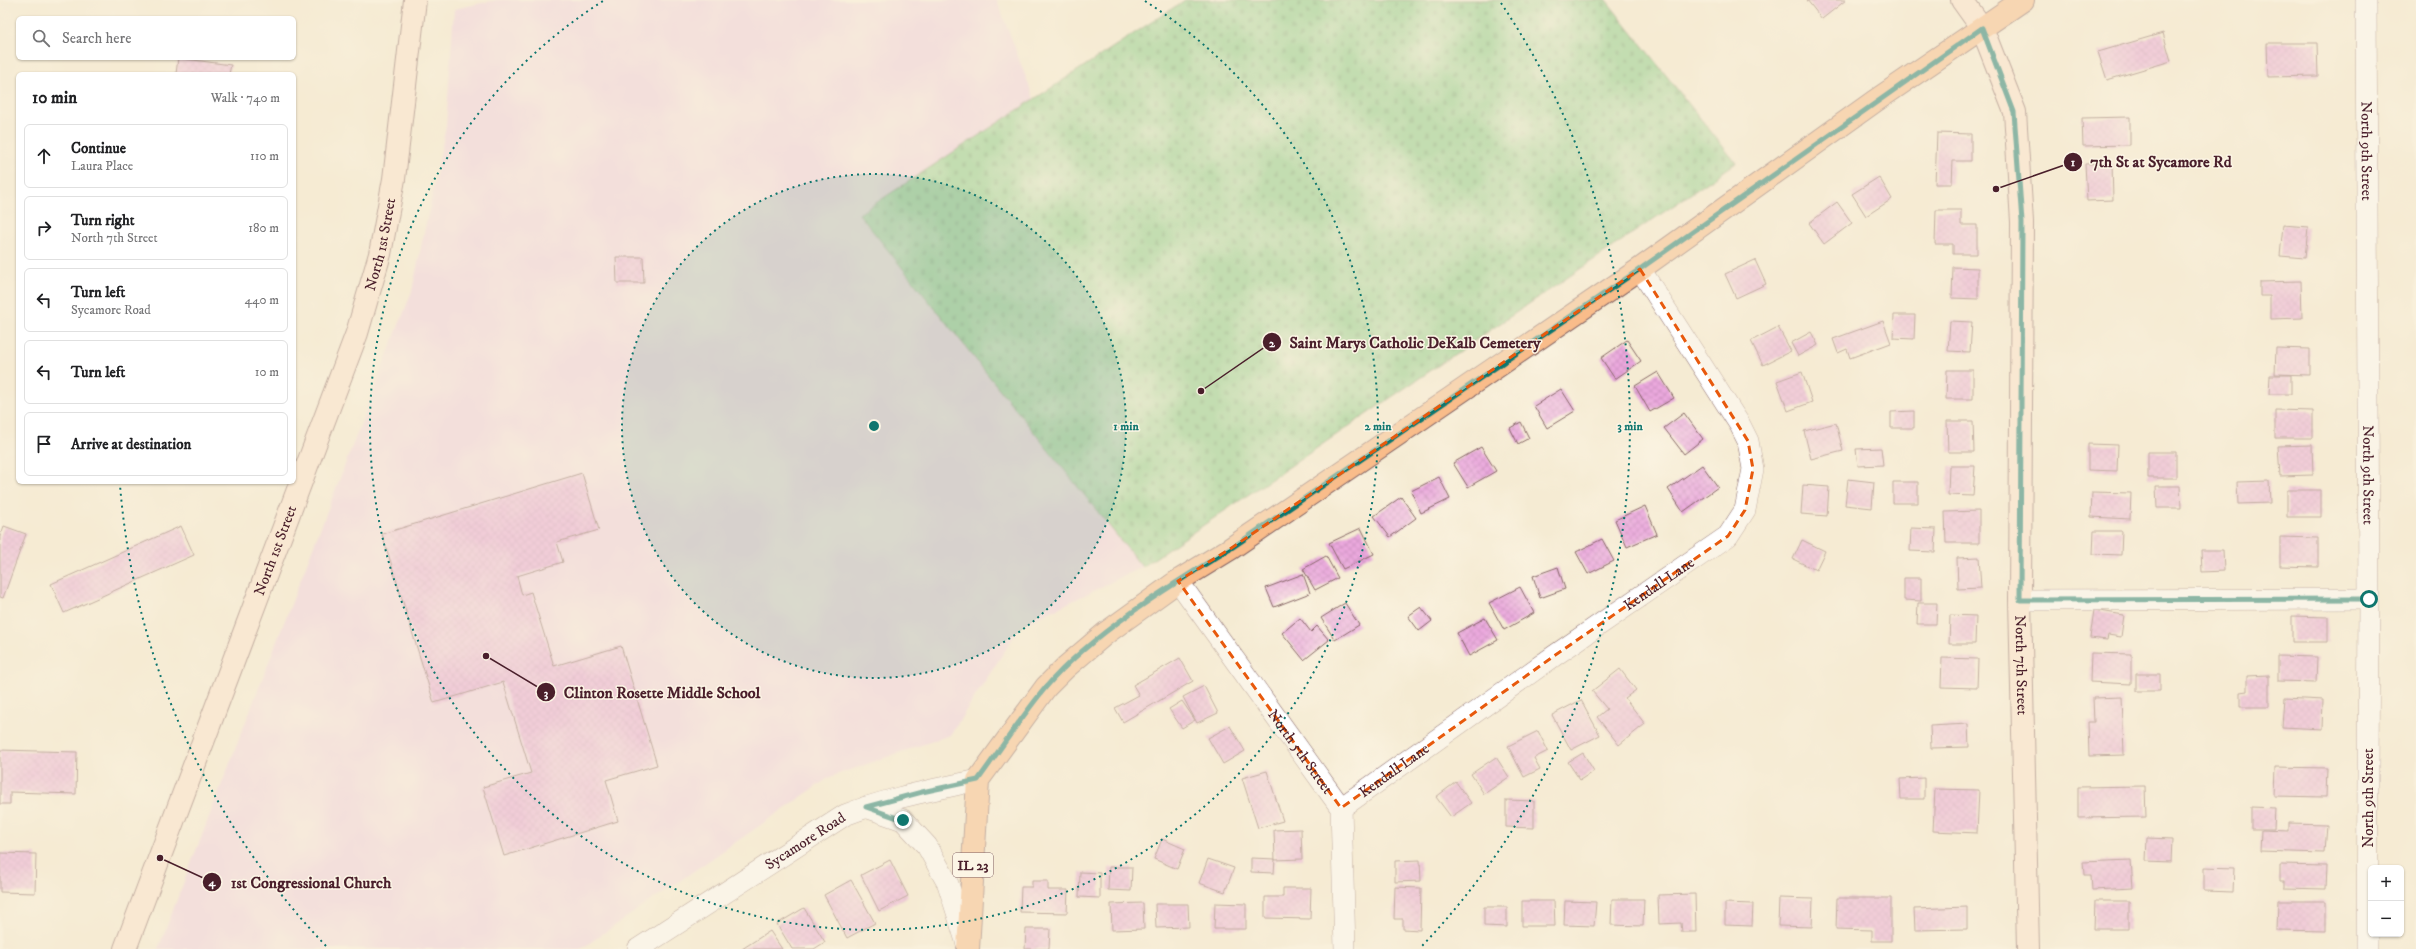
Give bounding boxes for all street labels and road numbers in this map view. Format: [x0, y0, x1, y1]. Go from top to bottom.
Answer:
street label: North 9th Street [2357, 101, 2376, 201]
street label: North 1st Street [361, 196, 400, 293]
street label: North 9th Street [2358, 425, 2378, 525]
street label: North 1st Street [250, 503, 301, 598]
street label: Kendall Lane [1620, 553, 1698, 615]
street label: North 7th Street [2010, 615, 2032, 716]
street label: North 5th Street [1263, 706, 1337, 798]
street label: Kendall Lane [1355, 739, 1433, 802]
street label: North 9th Street [2359, 748, 2378, 848]
street label: Sycamore Road [761, 808, 850, 874]
road number: IL 23 [953, 853, 993, 877]

